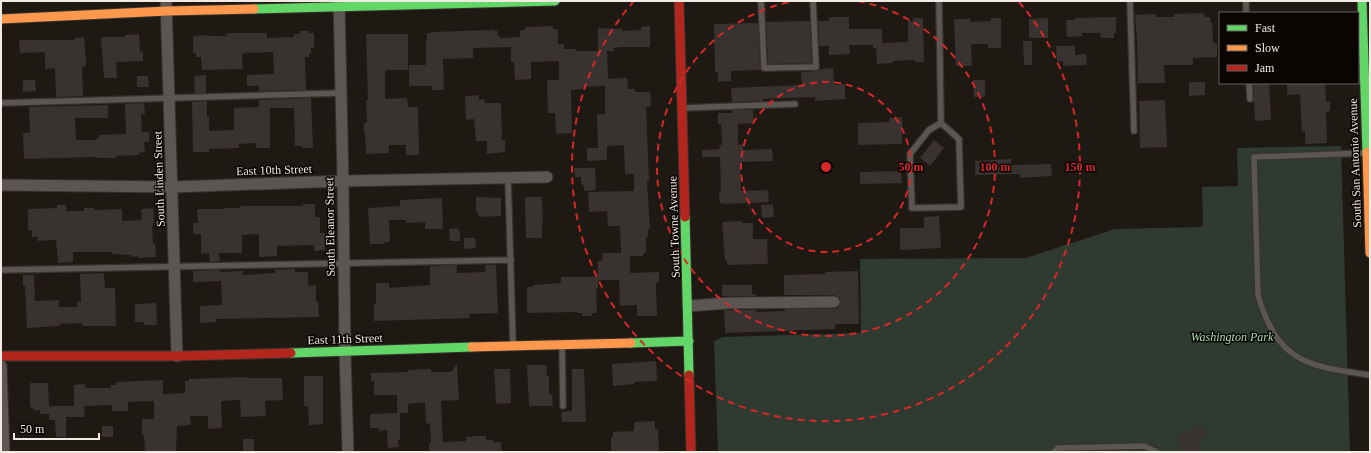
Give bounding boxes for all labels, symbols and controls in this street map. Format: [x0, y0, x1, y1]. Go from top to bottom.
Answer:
legend [1219, 12, 1359, 84]
text: Fast [1255, 21, 1276, 35]
text: Slow [1255, 41, 1280, 55]
text: Jam [1255, 61, 1275, 75]
street label: South San Antonio Avenue [1346, 98, 1364, 228]
street label: South Linden Street [150, 130, 168, 227]
centre of rings [819, 160, 833, 174]
text: 50 m [899, 160, 924, 174]
text: 100 m [980, 160, 1011, 174]
text: 150 m [1065, 160, 1096, 174]
street label: East 10th Street [236, 162, 313, 178]
street label: South Towne Avenue [665, 176, 683, 278]
street label: South Eleanor Street [322, 177, 338, 277]
park label: Washington Park [1191, 330, 1274, 344]
street label: East 11th Street [307, 331, 384, 347]
scale bar [14, 415, 99, 441]
text: 50 m [20, 422, 45, 436]

